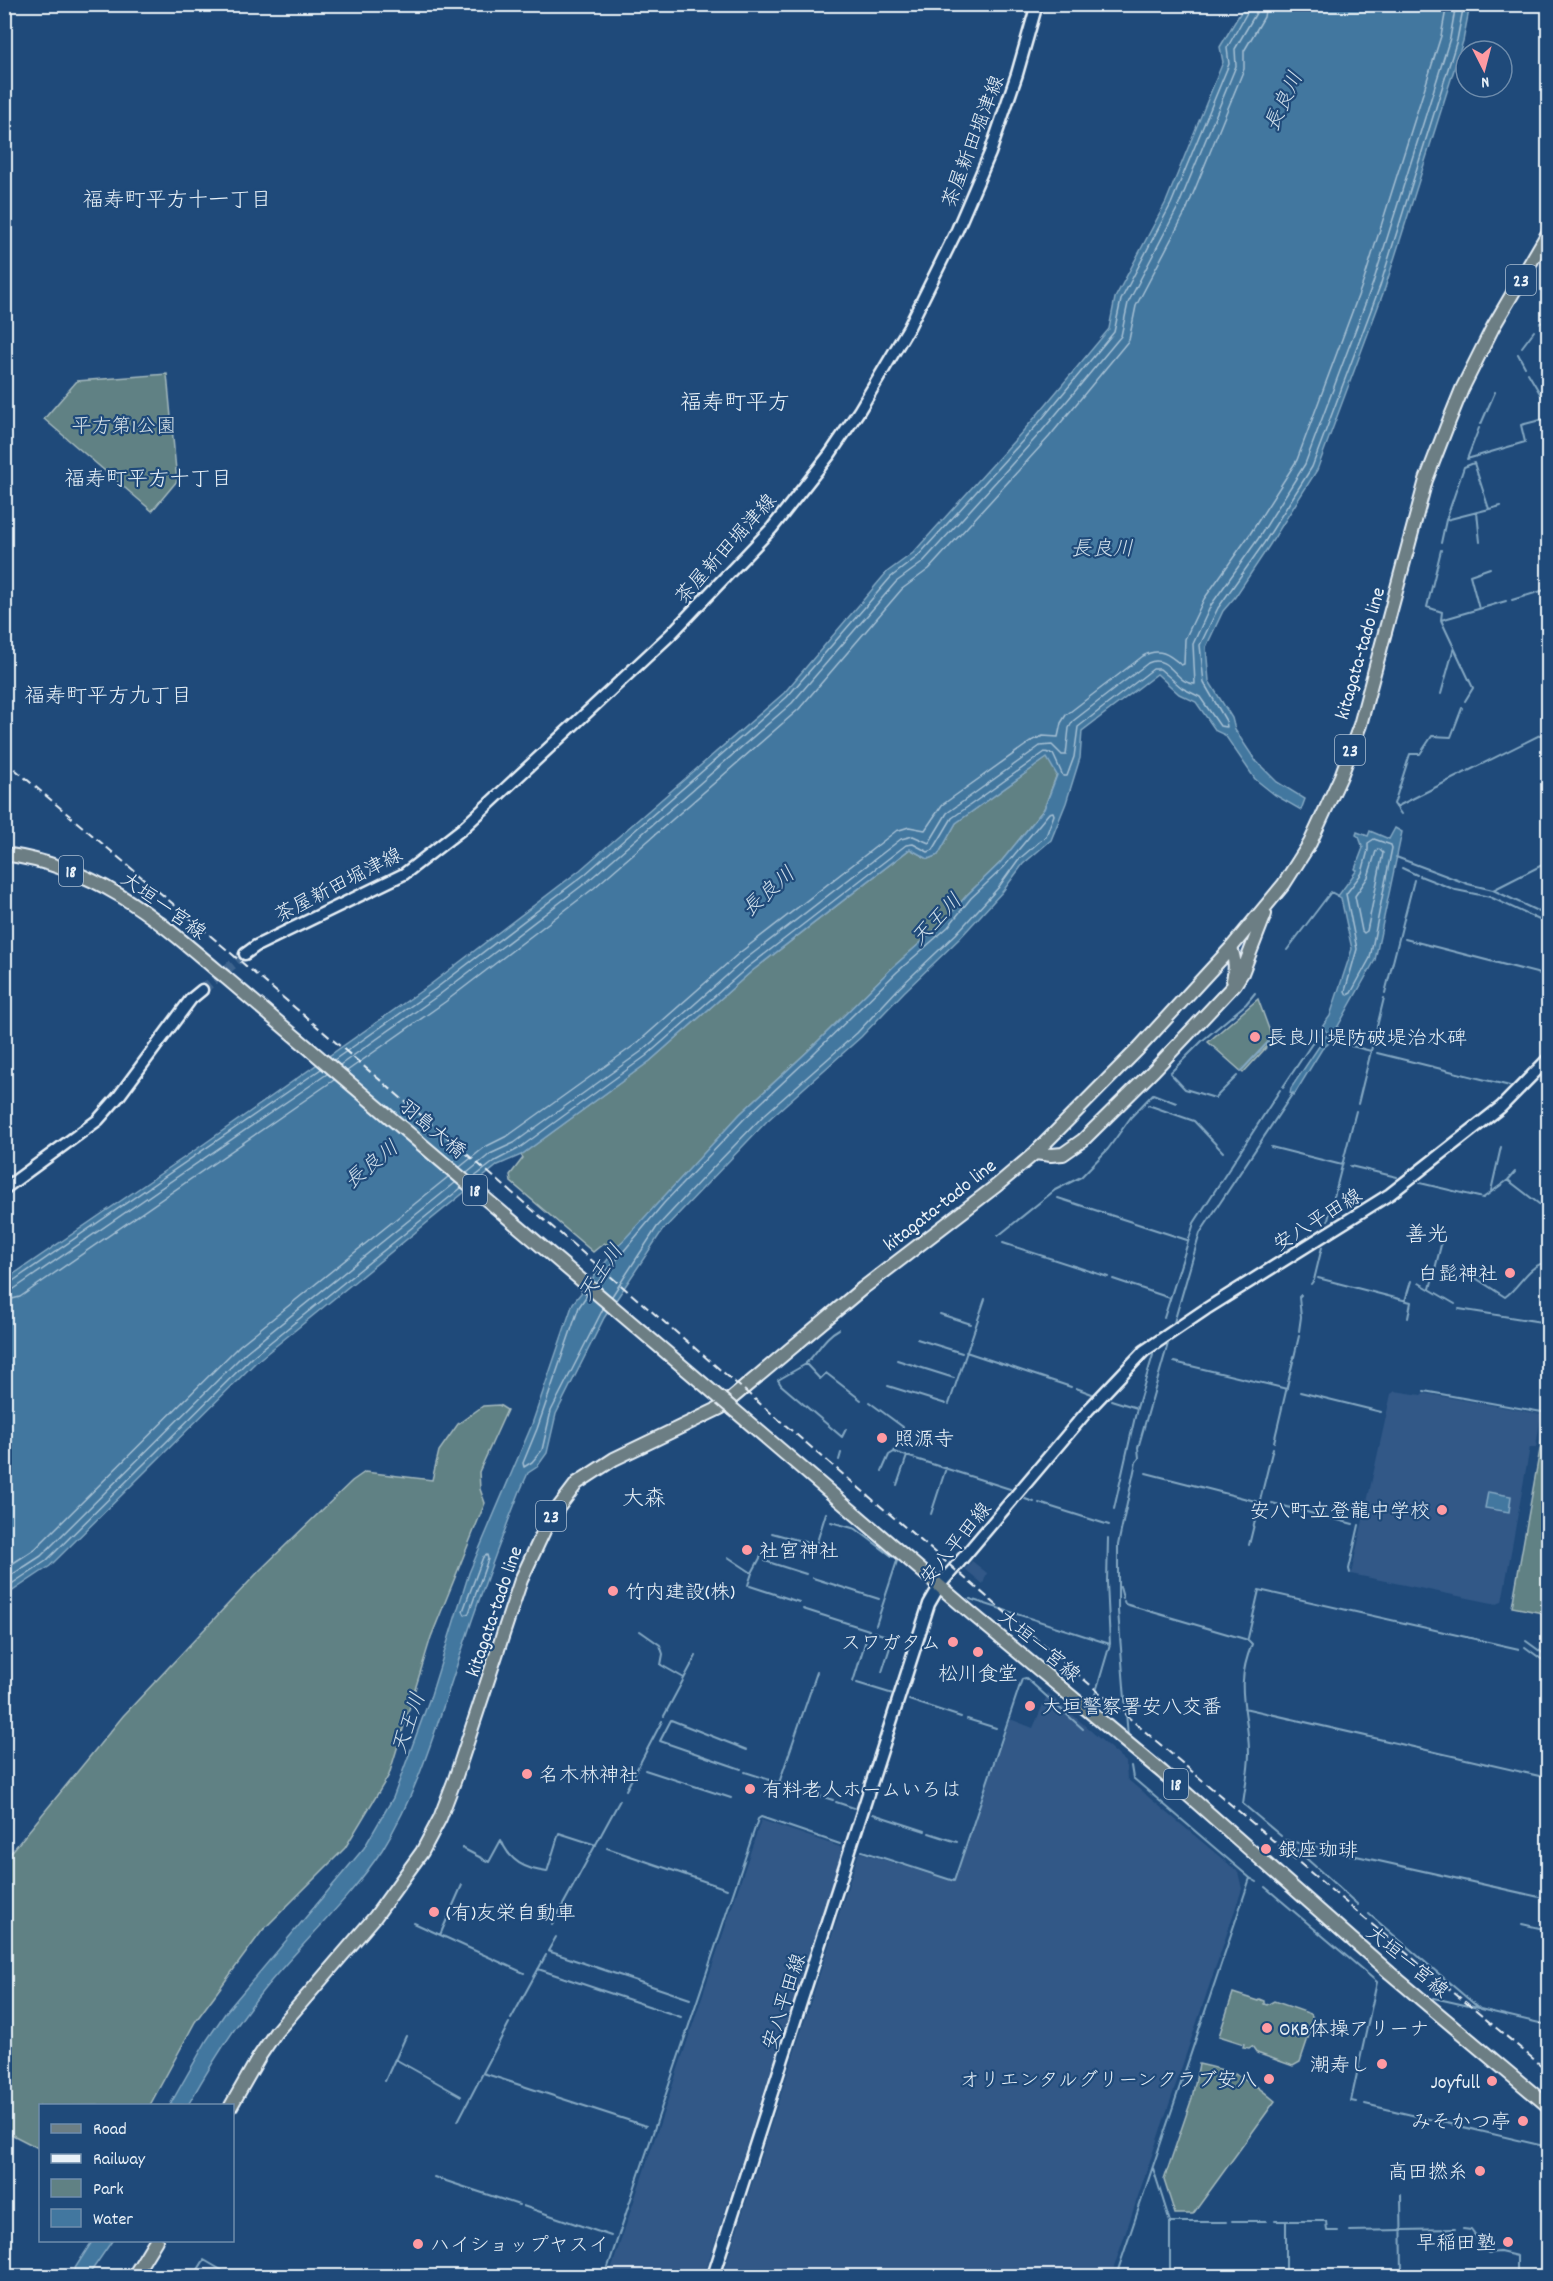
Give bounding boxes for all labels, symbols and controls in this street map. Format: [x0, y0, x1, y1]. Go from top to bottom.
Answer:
north arrow [1454, 39, 1514, 99]
water label: 長良川 [1259, 67, 1313, 137]
text: N [1480, 70, 1490, 93]
street label: 茶屋新田堀津線 [937, 72, 1013, 212]
district label: 福寿町平方十一丁目 [83, 187, 272, 217]
road number: 23 [1506, 265, 1536, 295]
district label: 福寿町平方 [680, 389, 790, 420]
park label: 平方第1公園 [72, 414, 176, 442]
district label: 福寿町平方十丁目 [64, 466, 232, 496]
street label: 茶屋新田堀津線 [670, 489, 784, 611]
water label: 長良川 [1071, 536, 1134, 566]
street label: kitagata-tado line [1330, 584, 1394, 723]
district label: 福寿町平方九丁目 [24, 683, 192, 713]
road number: 23 [1335, 735, 1365, 765]
street label: 茶屋新田堀津線 [271, 842, 408, 931]
road number: 18 [59, 856, 83, 886]
water label: 長良川 [737, 861, 803, 925]
street label: 大垣一宮線 [114, 867, 211, 948]
water label: 天王川 [905, 888, 971, 954]
place label: 長良川堤防破堤治水碑 [1267, 1026, 1467, 1054]
marker: 長良川堤防破堤治水碑 [1248, 1030, 1262, 1044]
street label: 羽島大橋 [391, 1094, 471, 1167]
water label: 長良川 [339, 1135, 407, 1198]
street label: kitagata-tado line [878, 1153, 1003, 1259]
road number: 18 [463, 1175, 487, 1205]
street label: 安八平田線 [1269, 1183, 1368, 1260]
district label: 善光 [1405, 1221, 1449, 1252]
water label: 天王川 [572, 1239, 633, 1308]
place label: 白髭神社 [1418, 1262, 1498, 1290]
marker: 白髭神社 [1503, 1266, 1517, 1280]
place label: 照源寺 [894, 1427, 954, 1455]
marker: 照源寺 [875, 1431, 889, 1445]
district label: 大森 [622, 1485, 666, 1516]
street label: 安八平田線 [915, 1497, 1000, 1593]
place label: 安八町立登龍中学校 [1250, 1499, 1430, 1527]
road number: 23 [536, 1501, 566, 1531]
marker: 安八町立登龍中学校 [1435, 1503, 1449, 1517]
place label: 社宮神社 [759, 1539, 839, 1567]
street label: kitagata-tado line [460, 1543, 531, 1681]
marker: 社宮神社 [740, 1543, 754, 1557]
place label: 竹内建設(株) [625, 1580, 735, 1608]
marker: 竹内建設(株) [606, 1584, 620, 1598]
street label: 大垣一宮線 [991, 1604, 1085, 1690]
place label: スワガタム [841, 1631, 941, 1659]
marker: スワガタム [946, 1635, 960, 1649]
marker: 松川食堂 [971, 1645, 985, 1659]
place label: 松川食堂 [938, 1662, 1018, 1690]
water label: 天王川 [386, 1689, 435, 1759]
place label: 大垣警察署安八交番 [1042, 1695, 1222, 1723]
marker: 大垣警察署安八交番 [1023, 1699, 1037, 1713]
place label: 名木林神社 [539, 1763, 639, 1791]
marker: 名木林神社 [520, 1767, 534, 1781]
road number: 18 [1164, 1769, 1188, 1799]
place label: 有料老人ホームいろは [762, 1778, 961, 1806]
marker: 有料老人ホームいろは [743, 1782, 757, 1796]
place label: 銀座珈琲 [1278, 1838, 1358, 1866]
marker: 銀座珈琲 [1259, 1842, 1273, 1856]
place label: (有)友栄自動車 [446, 1901, 576, 1929]
marker: (有)友栄自動車 [427, 1905, 441, 1919]
street label: 大垣一宮線 [1359, 1920, 1453, 2006]
street label: 安八平田線 [757, 1950, 815, 2054]
place label: OKB体操アリーナ [1279, 2017, 1429, 2045]
marker: OKB体操アリーナ [1260, 2021, 1274, 2035]
place label: 潮寿し [1310, 2053, 1370, 2081]
marker: 潮寿し [1375, 2057, 1389, 2071]
place label: オリエンタルグリーンクラブ安八 [959, 2068, 1257, 2096]
place label: Joyfull [1431, 2070, 1480, 2098]
marker: オリエンタルグリーンクラブ安八 [1262, 2072, 1276, 2086]
marker: Joyfull [1485, 2074, 1499, 2088]
legend [39, 2104, 234, 2242]
place label: みそかつ亭 [1411, 2110, 1511, 2138]
marker: みそかつ亭 [1516, 2114, 1530, 2128]
text: Road [93, 2118, 127, 2143]
text: Railway [93, 2148, 146, 2173]
place label: 高田撚糸 [1388, 2160, 1468, 2188]
marker: 高田撚糸 [1473, 2164, 1487, 2178]
text: Park [93, 2178, 124, 2203]
text: Water [93, 2208, 133, 2233]
place label: 早稲田塾 [1416, 2231, 1496, 2259]
place label: ハイショップヤスイ [430, 2233, 609, 2261]
marker: 早稲田塾 [1501, 2235, 1515, 2249]
marker: ハイショップヤスイ [411, 2237, 425, 2251]

